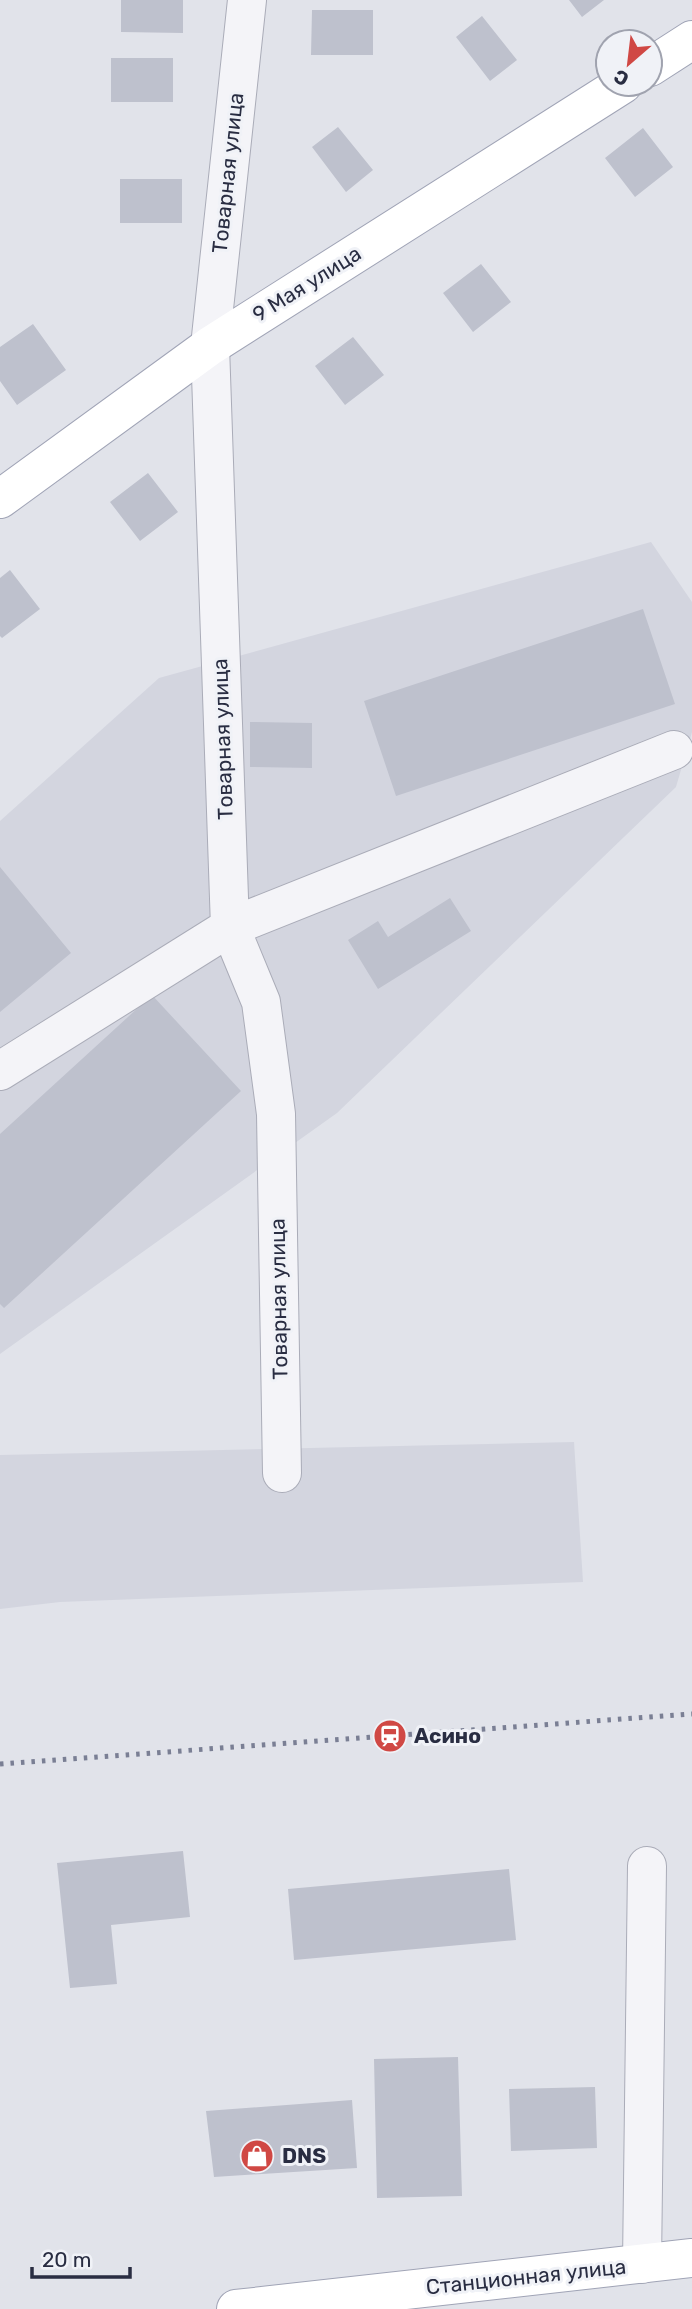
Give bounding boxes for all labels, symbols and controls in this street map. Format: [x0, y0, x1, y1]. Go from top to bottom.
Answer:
north arrow [594, 28, 664, 98]
text: С [610, 64, 633, 91]
street label: Товарная улица [207, 91, 248, 255]
street label: 9 Мая улица [248, 240, 365, 327]
street label: Товарная улица [207, 658, 238, 820]
street label: Товарная улица [265, 1218, 292, 1380]
station icon: Асино [371, 1717, 409, 1755]
place label: Асино [414, 1723, 481, 1748]
shop icon: DNS [238, 2137, 276, 2175]
place label: DNS [282, 2143, 326, 2168]
scale bar [32, 2236, 130, 2280]
text: 20 m [42, 2247, 91, 2272]
street label: Станционная улица [425, 2254, 627, 2299]

